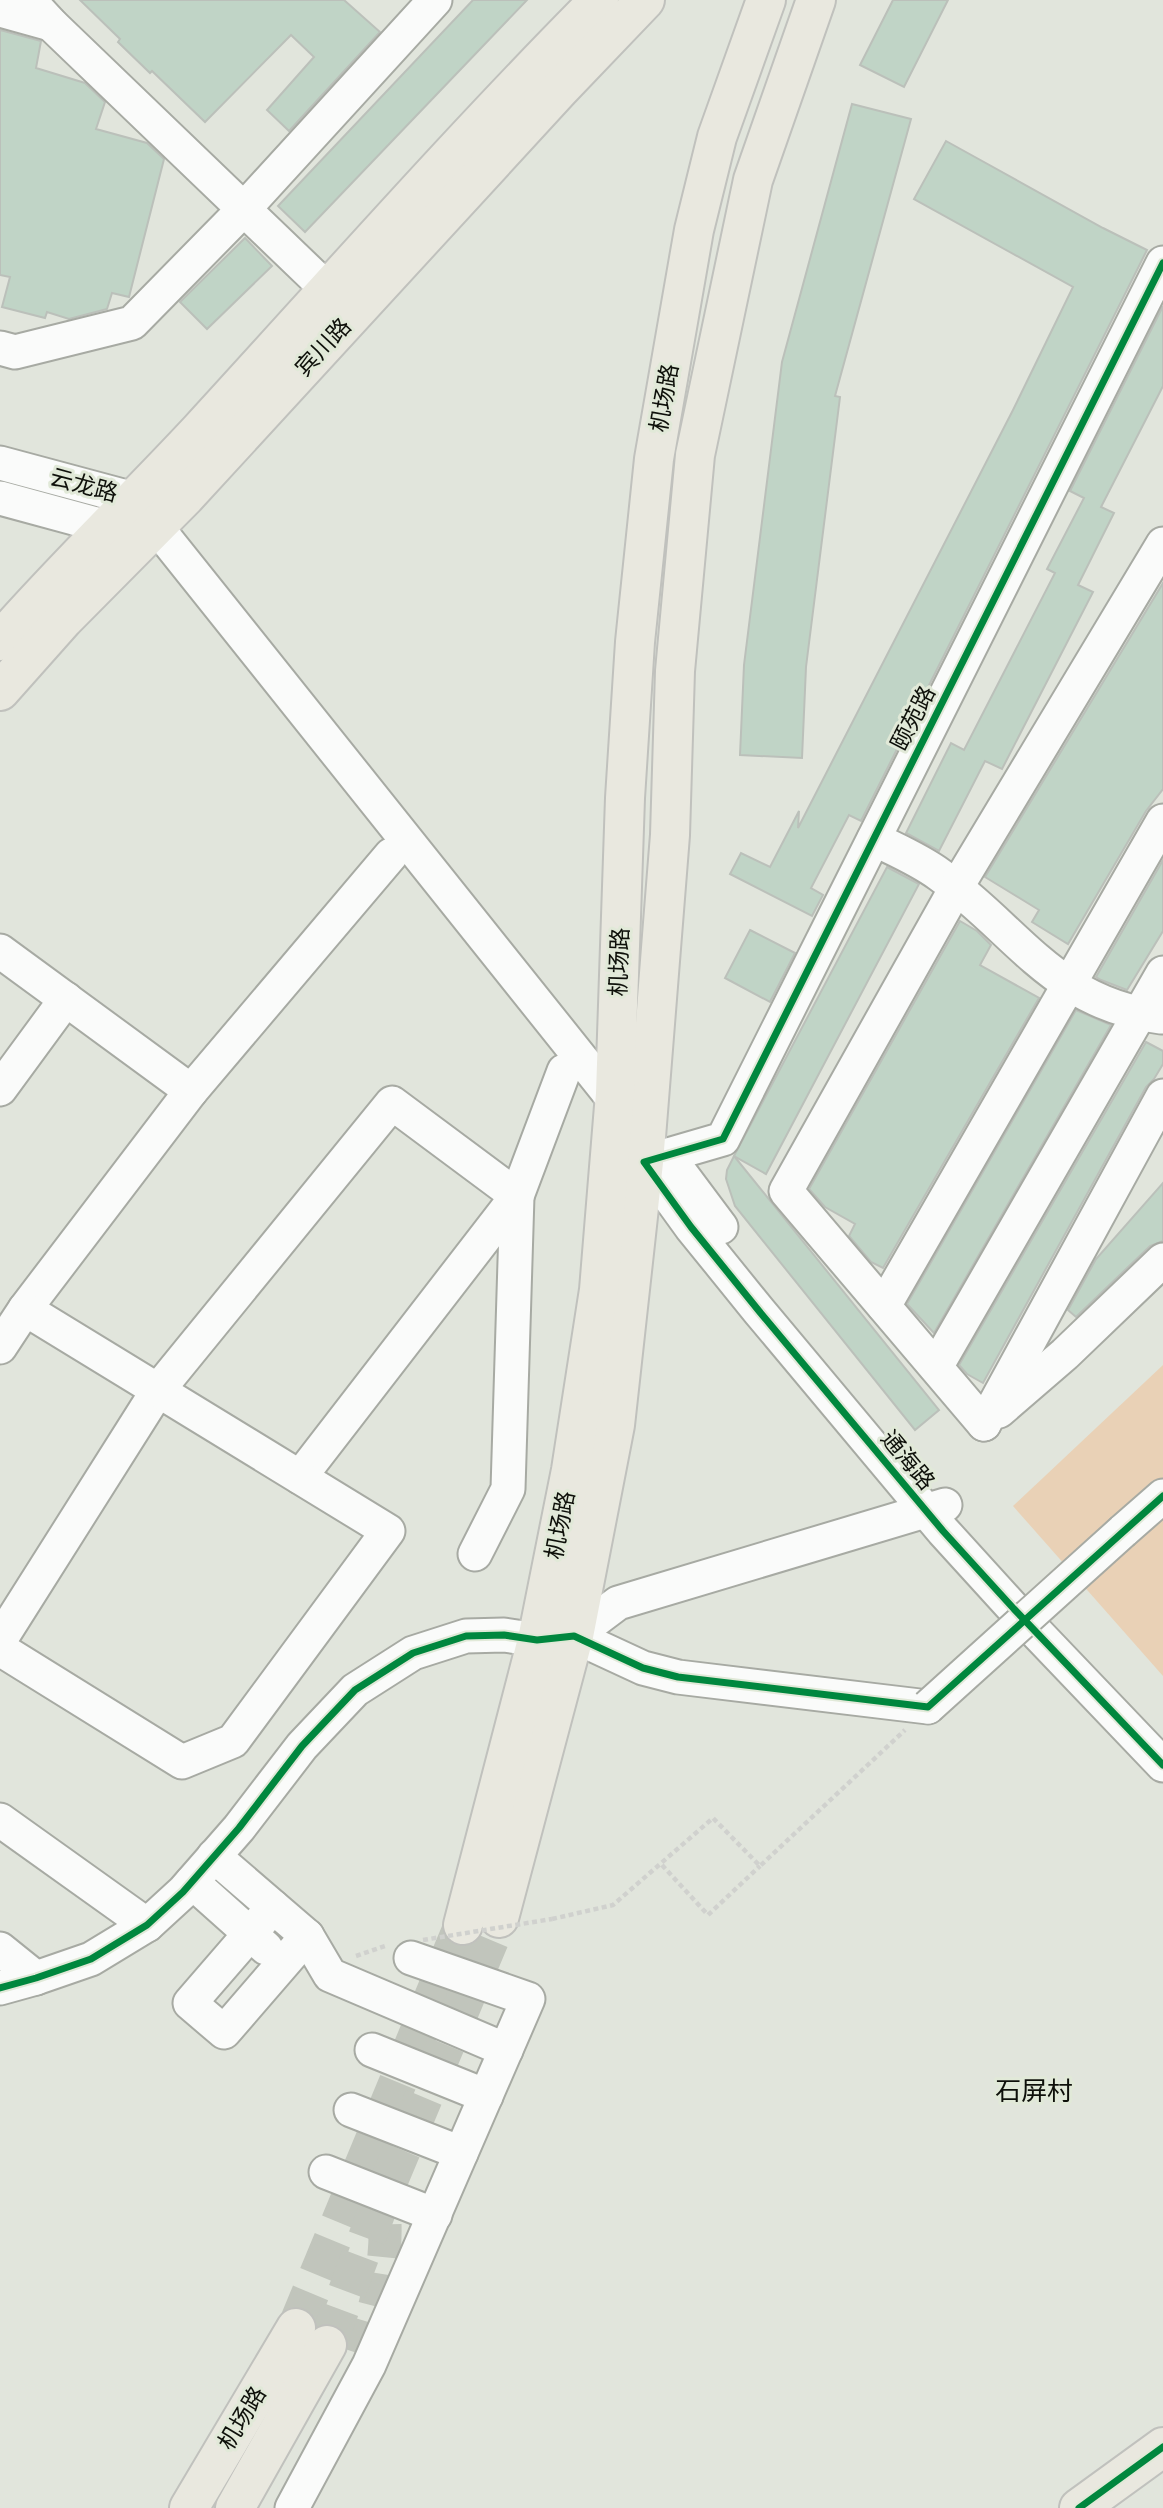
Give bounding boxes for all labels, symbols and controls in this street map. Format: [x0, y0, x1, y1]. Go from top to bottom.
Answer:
street label: 宾川路 [290, 313, 357, 382]
street label: 机场路 [645, 362, 685, 435]
street label: 云龙路 [47, 464, 121, 508]
street label: 颐苑路 [886, 681, 942, 756]
street label: 机场路 [605, 927, 635, 997]
street label: 通海路 [874, 1425, 940, 1496]
street label: 机场路 [541, 1489, 581, 1562]
district label: 石屏村 [995, 2077, 1073, 2108]
street label: 机场路 [213, 2382, 273, 2455]

